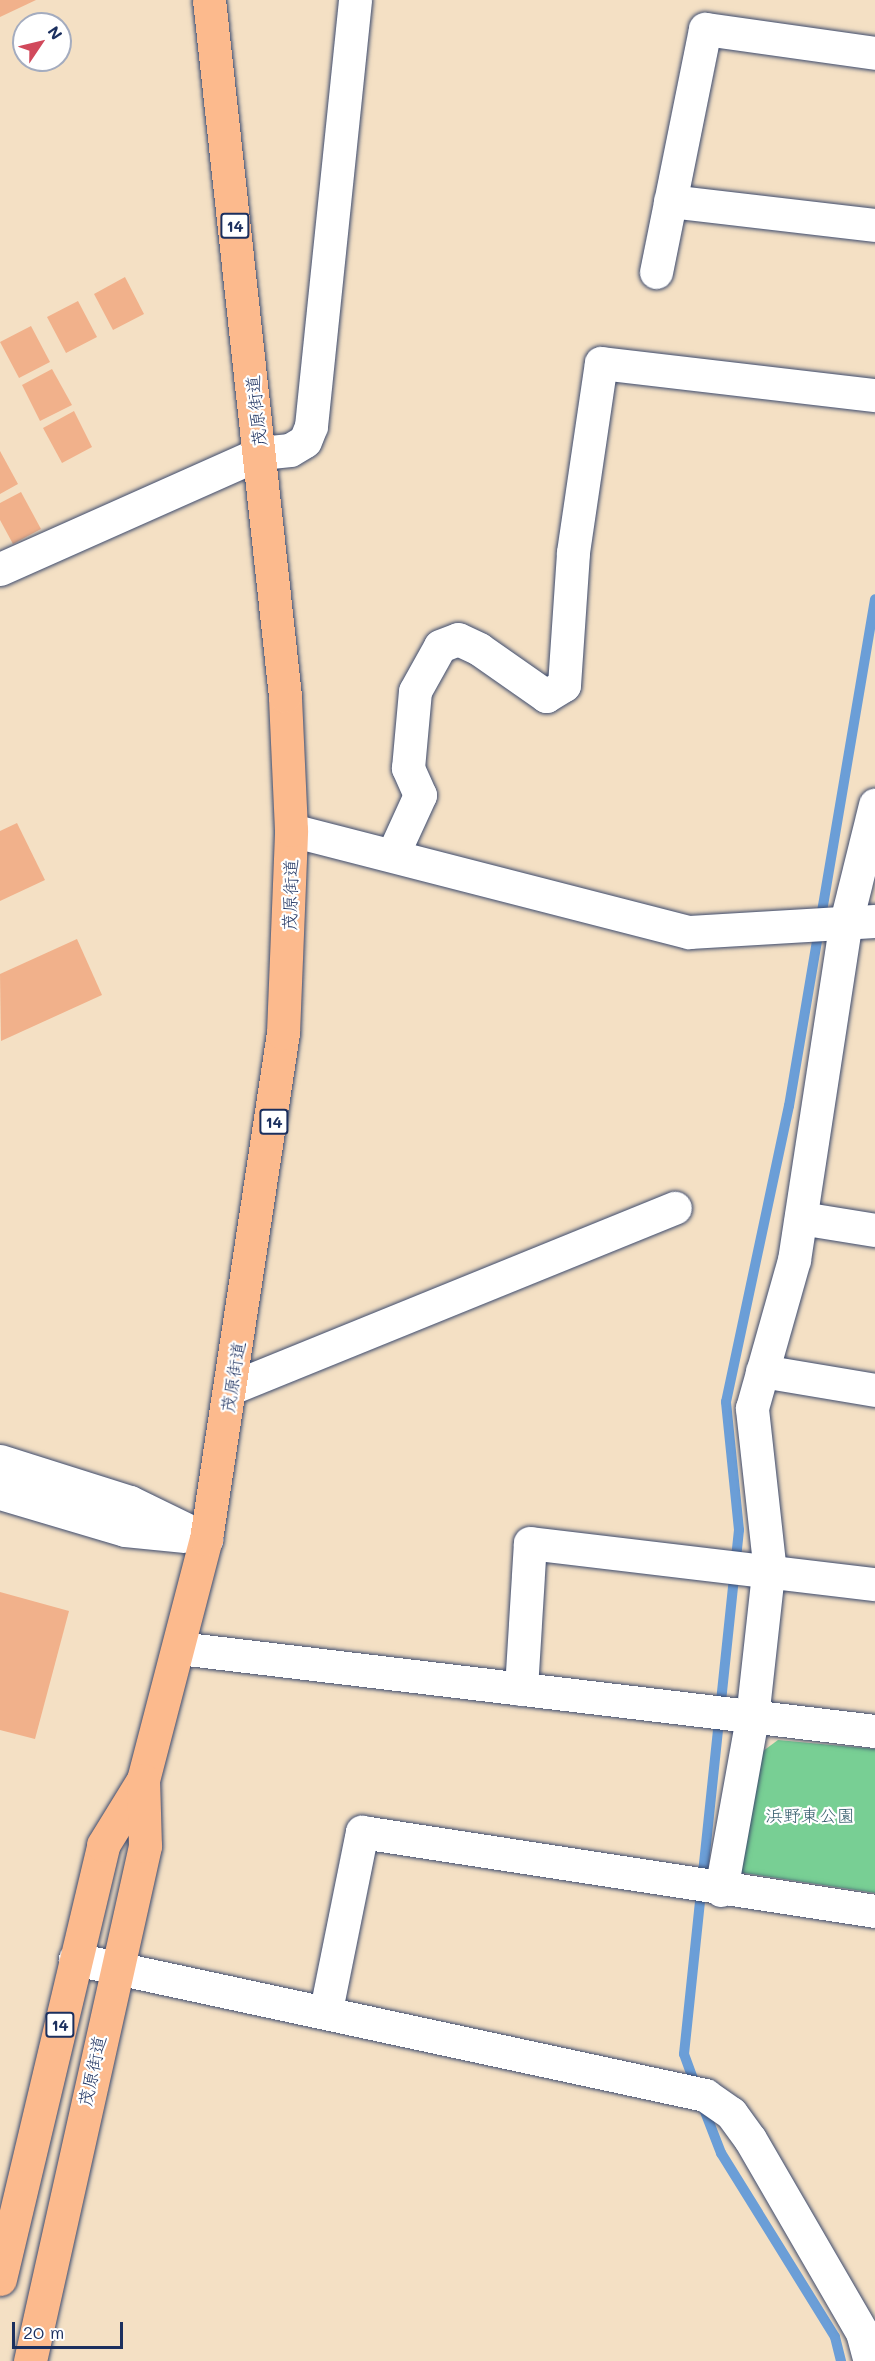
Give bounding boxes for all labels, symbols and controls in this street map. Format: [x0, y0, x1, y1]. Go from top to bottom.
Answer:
north arrow [12, 12, 72, 72]
text: N [43, 22, 68, 44]
road number: 14 [220, 213, 250, 239]
street label: 茂原街道 [241, 374, 271, 448]
street label: 茂原街道 [279, 859, 301, 931]
road number: 14 [259, 1109, 289, 1135]
street label: 茂原街道 [217, 1340, 249, 1414]
park label: 浜野東公園 [765, 1804, 855, 1826]
road number: 14 [45, 2012, 75, 2038]
street label: 茂原街道 [74, 2034, 110, 2108]
scale bar [15, 2310, 126, 2348]
text: 20 m [23, 2320, 64, 2344]

